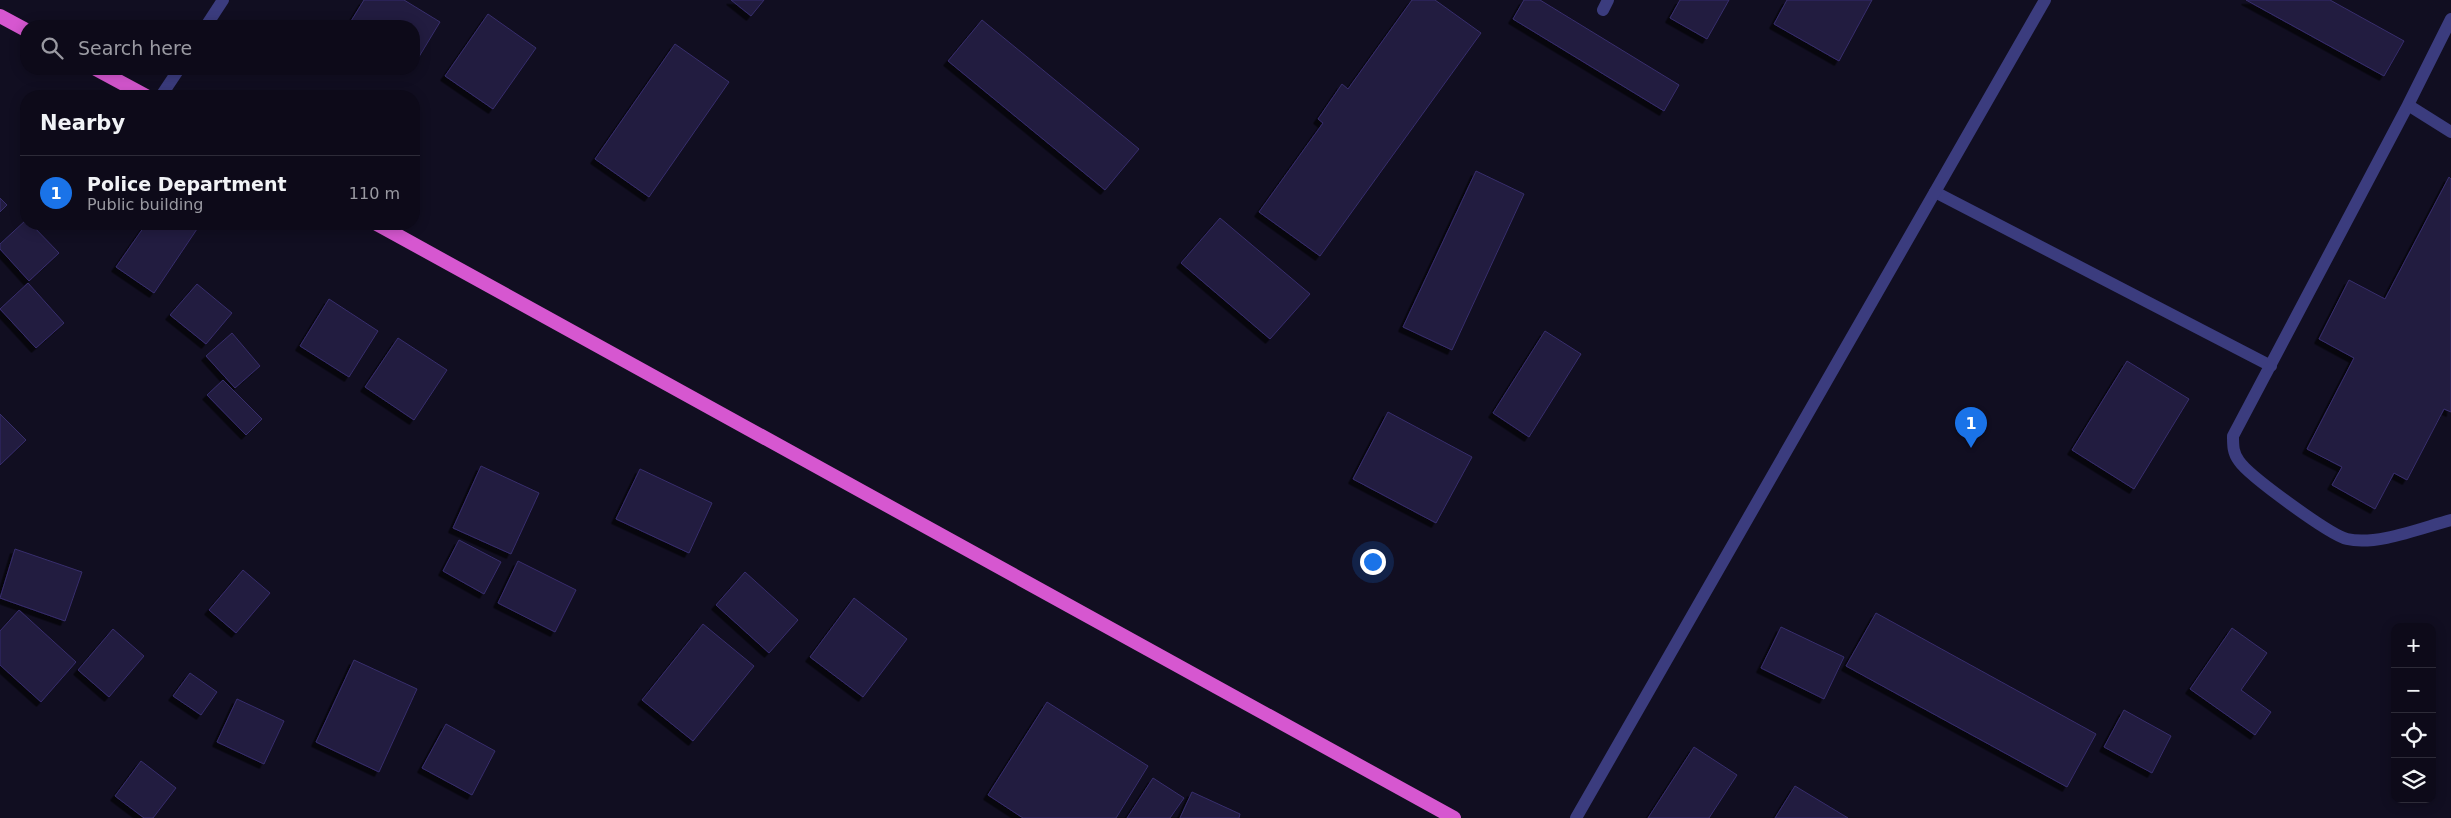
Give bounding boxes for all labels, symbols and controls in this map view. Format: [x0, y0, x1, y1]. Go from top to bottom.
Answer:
search box [20, 20, 420, 75]
icon: search [38, 34, 66, 62]
text: Search here [78, 37, 192, 59]
text: Nearby [40, 111, 125, 135]
text: Police Department [87, 173, 287, 195]
text: 1 [50, 184, 62, 203]
text: 110 m [349, 184, 400, 203]
text: Public building [87, 195, 204, 214]
pin: 1 [1955, 407, 1987, 448]
your location [1360, 549, 1386, 575]
map controls [2391, 623, 2436, 803]
button: + [2391, 623, 2436, 668]
button: − [2391, 668, 2436, 713]
button: locate [2391, 713, 2436, 758]
button: layers [2391, 758, 2436, 803]

